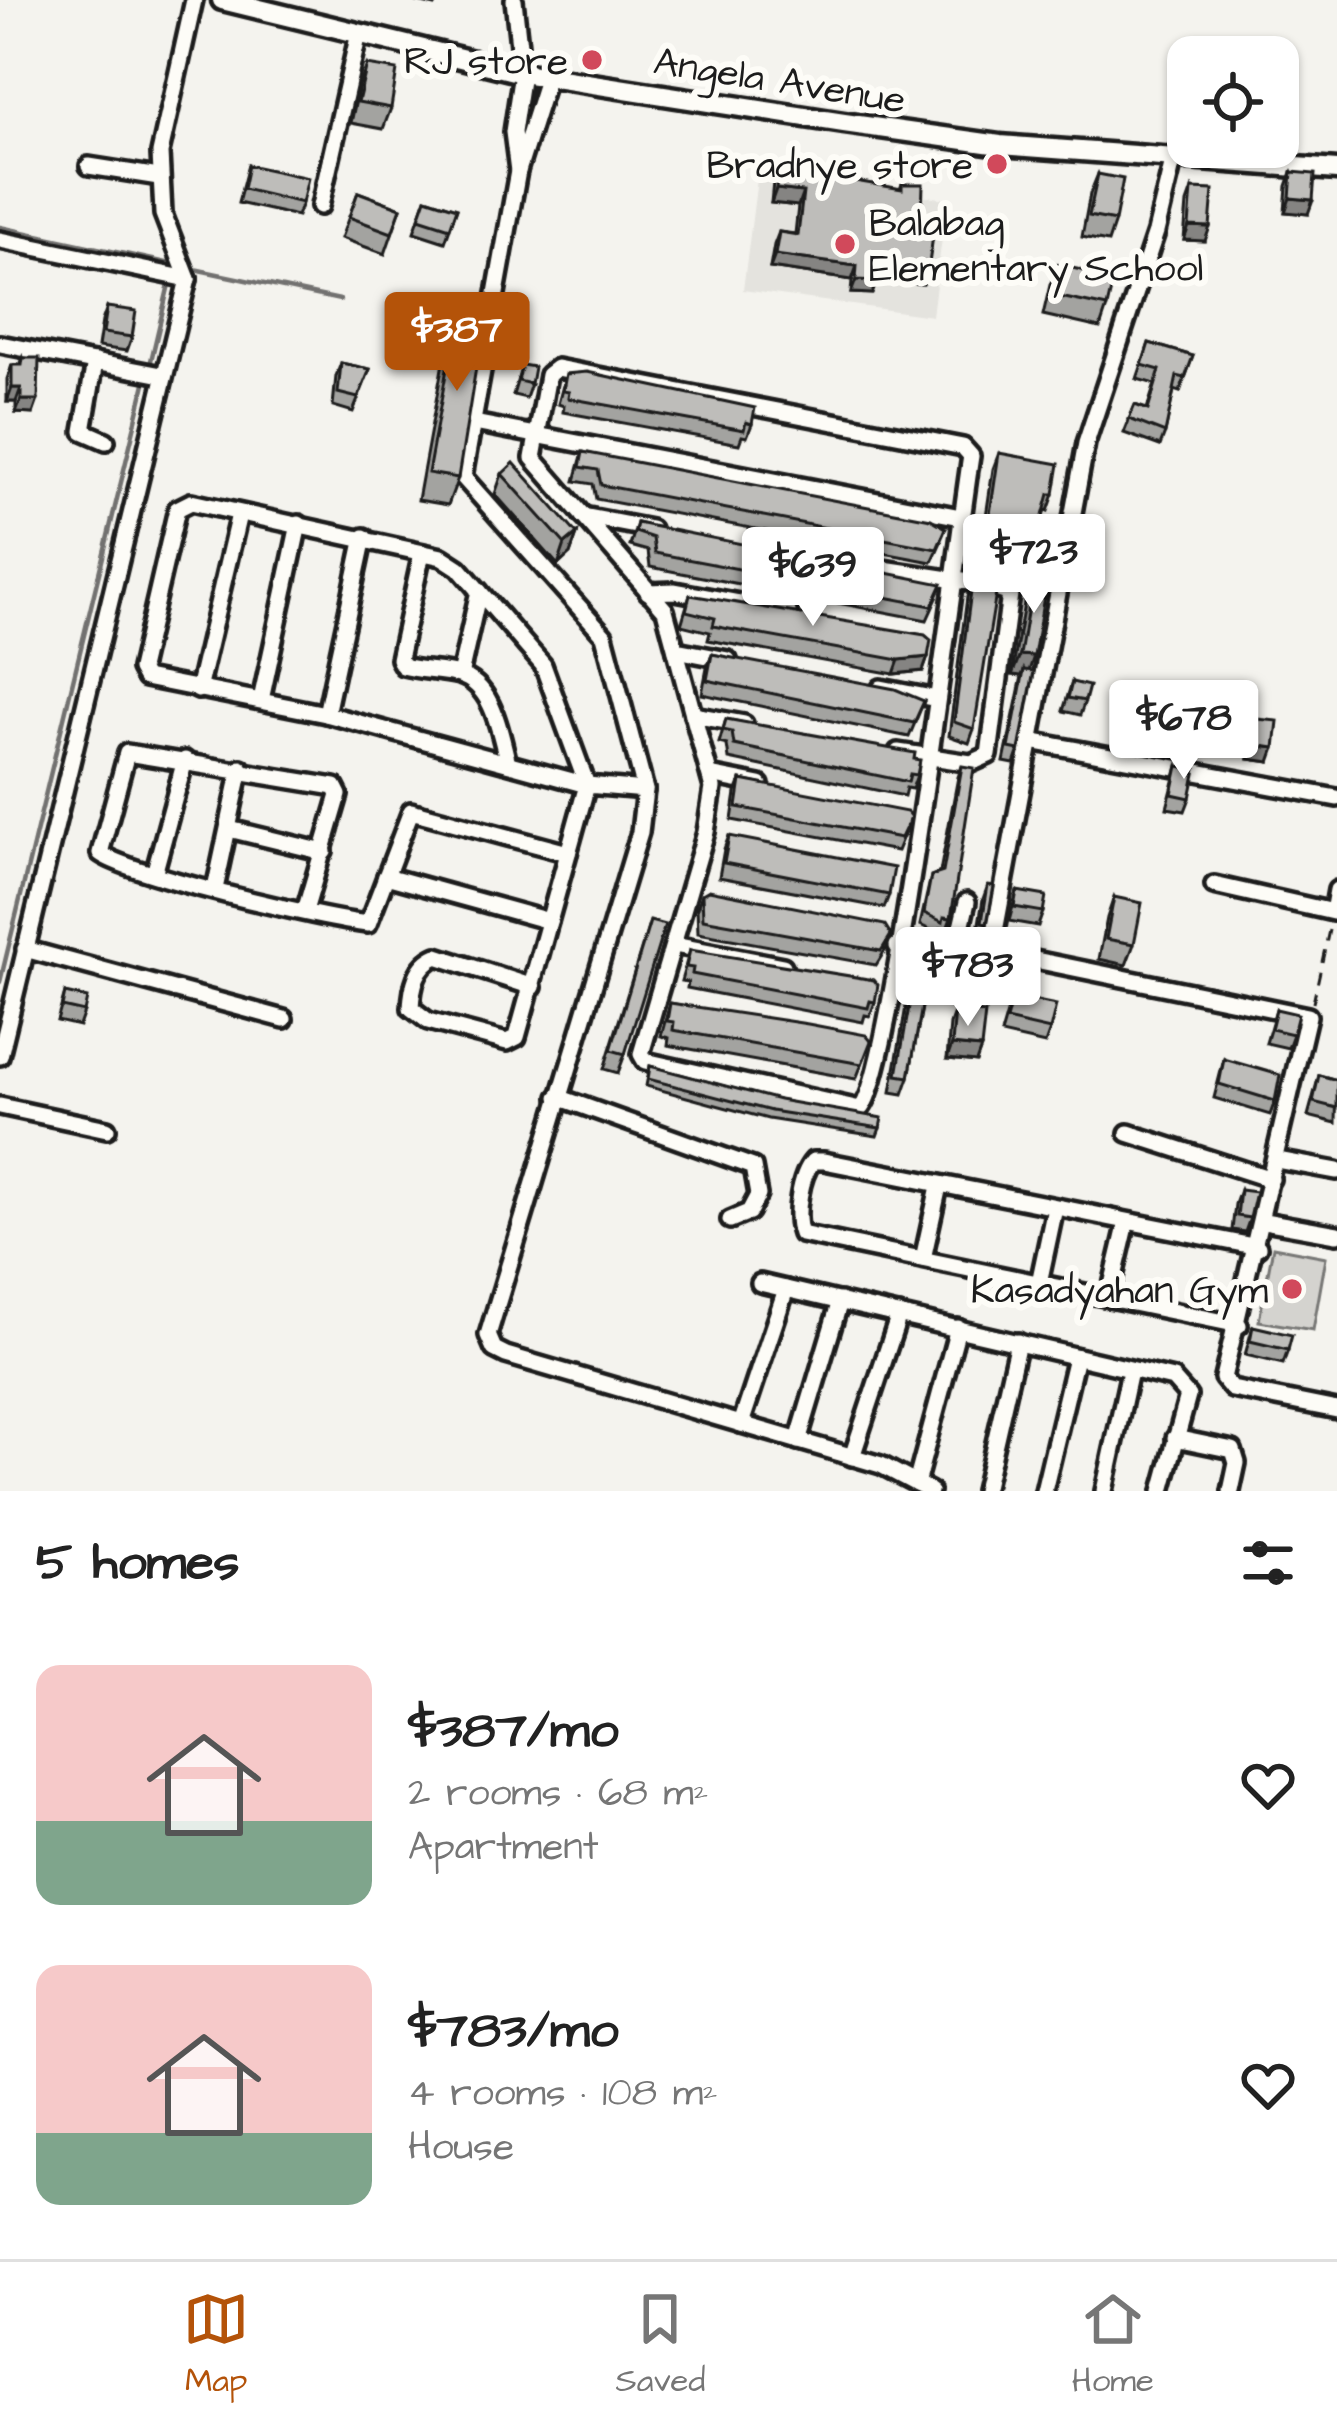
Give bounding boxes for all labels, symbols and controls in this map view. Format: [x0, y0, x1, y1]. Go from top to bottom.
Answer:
street label: Angela Avenue [650, 35, 909, 128]
place label: RJ store [404, 36, 568, 90]
map controls [1167, 36, 1299, 168]
button: locate [1167, 36, 1299, 168]
marker: RJ store [579, 47, 605, 73]
place label: Bradnye store [706, 140, 973, 195]
marker: Bradnye store [984, 151, 1010, 177]
place label: Balabag Elementary School [869, 198, 1203, 298]
marker: Balabag Elementary School [832, 231, 858, 257]
pin: $387 [386, 292, 528, 394]
text: $387 [412, 304, 502, 358]
pin: $723 [963, 514, 1105, 616]
text: $723 [990, 526, 1078, 580]
pin: $639 [742, 527, 884, 629]
text: $639 [769, 539, 857, 593]
pin: $678 [1113, 680, 1255, 782]
text: $678 [1136, 692, 1232, 746]
pin: $783 [897, 927, 1039, 1029]
text: $783 [923, 939, 1013, 993]
place label: Kasadyahan Gym [971, 1265, 1269, 1320]
marker: Kasadyahan Gym [1279, 1276, 1305, 1302]
text: 5 homes [36, 1528, 239, 1599]
icon: filters [1235, 1530, 1301, 1596]
text: $387/mo [408, 1696, 618, 1767]
icon: home [132, 1713, 276, 1857]
icon: heart [1235, 1752, 1301, 1818]
text: 2 rooms · 68 m² [408, 1767, 708, 1821]
text: Apartment [408, 1821, 599, 1875]
text: $783/mo [408, 1996, 618, 2067]
icon: home [132, 2013, 276, 2157]
icon: heart [1235, 2052, 1301, 2118]
text: 4 rooms · 108 m² [408, 2067, 718, 2121]
text: House [408, 2121, 514, 2175]
tab: Map [183, 2286, 249, 2404]
tab: Saved [615, 2286, 705, 2404]
tab: Home [1072, 2286, 1154, 2404]

